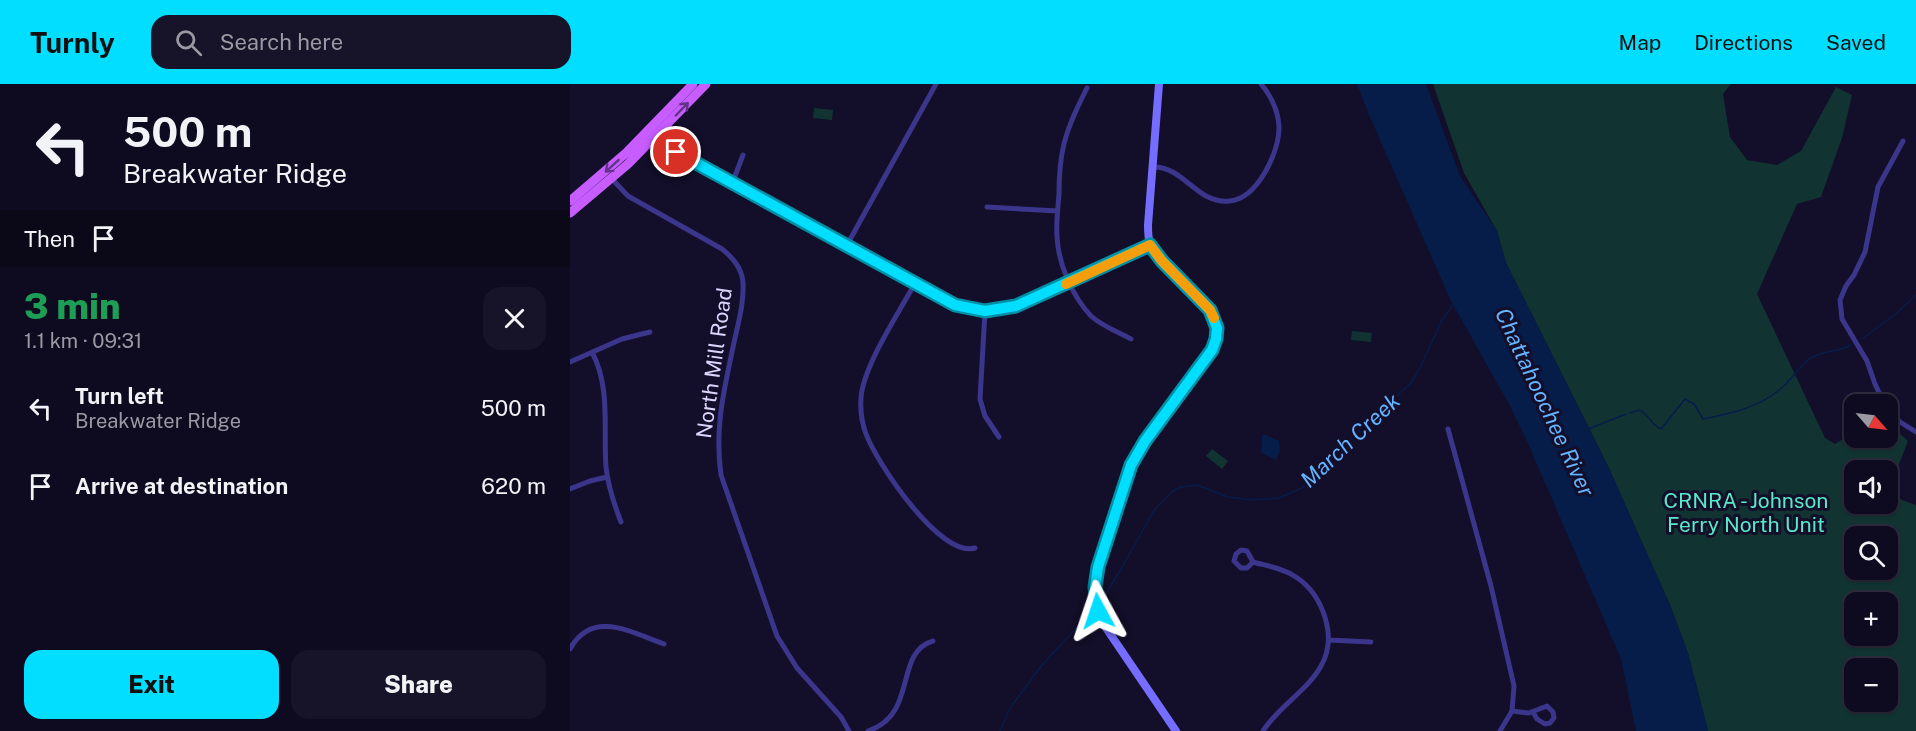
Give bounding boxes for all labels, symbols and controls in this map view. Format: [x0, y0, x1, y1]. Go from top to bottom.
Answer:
search box [151, 15, 571, 69]
text: Turnly [30, 26, 115, 59]
icon: search [172, 26, 205, 59]
text: Search here [220, 29, 343, 55]
text: Map [1619, 30, 1661, 55]
text: Directions [1694, 30, 1793, 55]
text: Saved [1826, 30, 1886, 55]
one-way arrow [675, 102, 689, 117]
text: 500 m [123, 107, 252, 156]
icon: left [24, 108, 102, 186]
pin [650, 126, 701, 177]
icon: arrive [659, 135, 692, 168]
text: Breakwater Ridge [123, 157, 347, 189]
one-way arrow [605, 159, 620, 173]
icon: arrive [87, 222, 120, 255]
text: Then [24, 226, 75, 252]
text: 3 min [24, 285, 121, 327]
street label: North Mill Road [691, 286, 737, 440]
button: close [483, 287, 546, 350]
water label: Chattahoochee River [1490, 304, 1600, 501]
text: 1.1 km · 09:31 [24, 329, 142, 353]
text: Turn left [75, 383, 164, 409]
water label: March Creek [1295, 387, 1405, 493]
icon: left [24, 392, 57, 425]
north arrow [1844, 394, 1898, 448]
map controls [1844, 394, 1898, 712]
text: 500 m [481, 395, 546, 421]
text: Breakwater Ridge [75, 409, 241, 433]
button: sound [1844, 460, 1898, 514]
icon: arrive [24, 470, 57, 503]
text: Arrive at destination [75, 473, 288, 499]
text: 620 m [481, 473, 546, 499]
park label: CRNRA - Johnson Ferry North Unit [1664, 488, 1828, 537]
button: search [1844, 526, 1898, 580]
position arrow [1066, 579, 1130, 643]
button: + [1844, 592, 1898, 646]
button: Exit [24, 650, 279, 719]
button: Share [291, 650, 546, 719]
button: − [1844, 658, 1898, 712]

